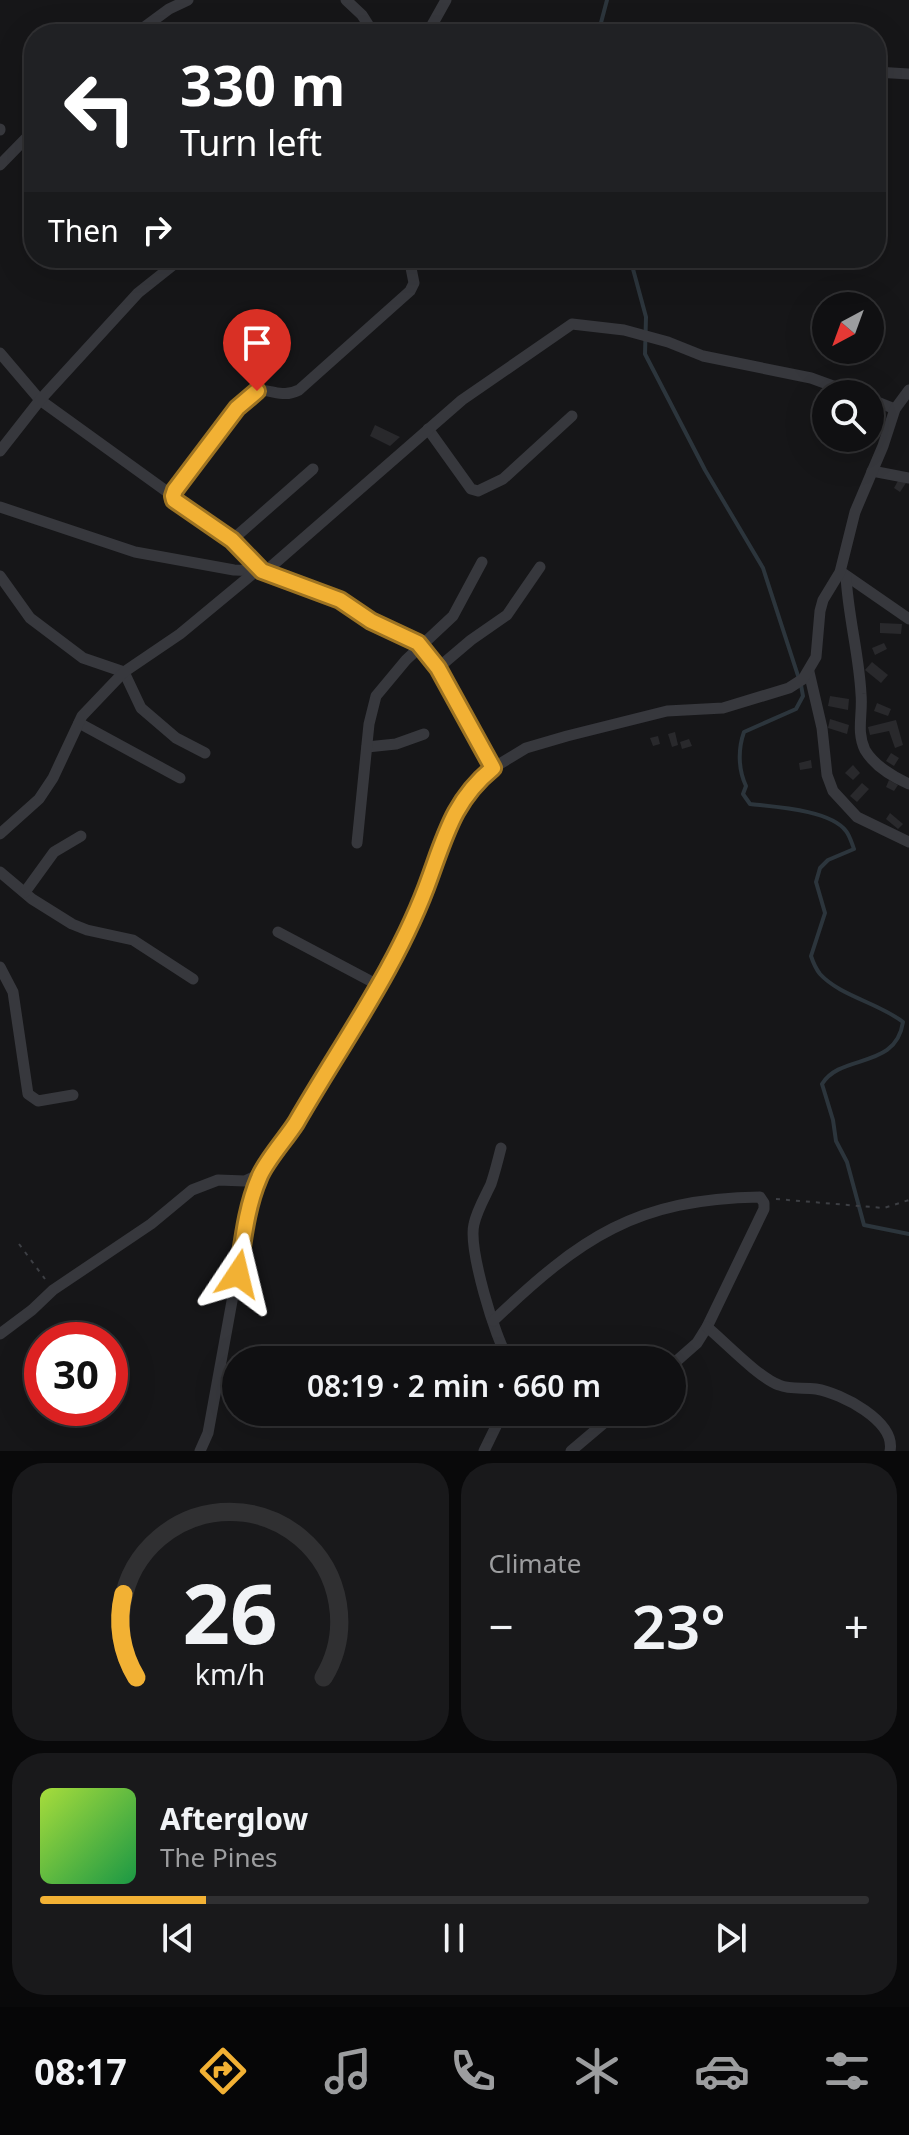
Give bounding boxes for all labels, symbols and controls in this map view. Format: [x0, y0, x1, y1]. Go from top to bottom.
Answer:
text: 330 m [180, 46, 345, 122]
icon: left [48, 56, 152, 160]
text: Turn left [180, 118, 322, 167]
icon: right [135, 208, 179, 252]
text: Then [48, 210, 119, 251]
north arrow [812, 292, 884, 364]
map controls [812, 292, 884, 452]
pin [223, 309, 291, 391]
icon: arrive [235, 321, 279, 365]
button: search [812, 380, 884, 452]
position arrow [196, 1232, 280, 1316]
speed limit sign: 30 [24, 1322, 128, 1426]
text: 08:19 · 2 min · 660 m [307, 1365, 601, 1406]
text: Climate [489, 1545, 581, 1581]
text: 26 [183, 1555, 278, 1668]
text: 23° [632, 1585, 726, 1667]
text: − [489, 1596, 514, 1656]
text: + [844, 1596, 869, 1656]
text: km/h [195, 1654, 265, 1693]
text: Afterglow [160, 1798, 308, 1839]
text: The Pines [160, 1839, 278, 1875]
icon: previous [156, 1916, 200, 1960]
icon: pause [432, 1916, 476, 1960]
icon: next [709, 1916, 753, 1960]
icon: directions [195, 2043, 251, 2099]
icon: music [320, 2043, 376, 2099]
icon: phone [445, 2043, 501, 2099]
icon: climate [569, 2043, 625, 2099]
icon: car [694, 2043, 750, 2099]
icon: filters [819, 2043, 875, 2099]
text: 08:17 [34, 2047, 127, 2096]

